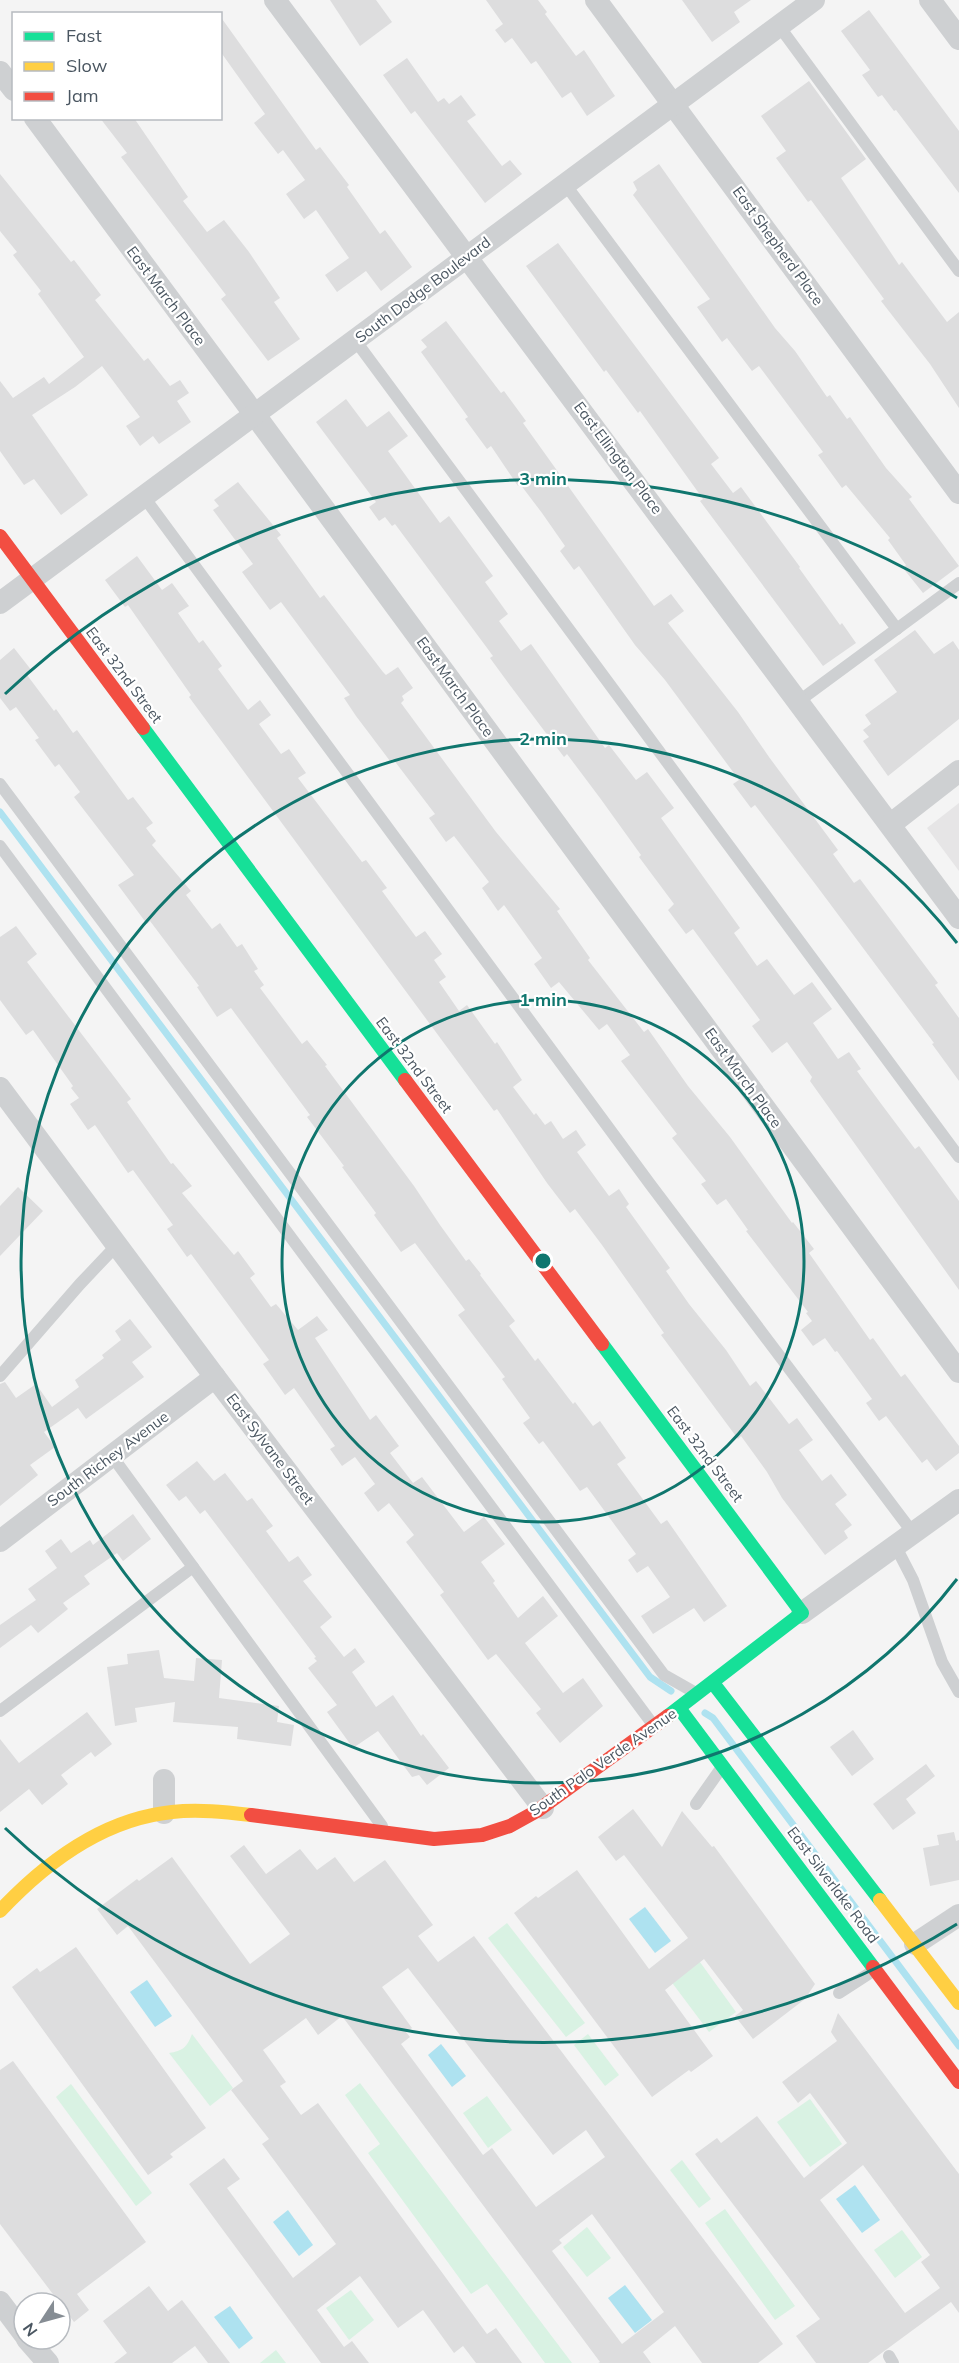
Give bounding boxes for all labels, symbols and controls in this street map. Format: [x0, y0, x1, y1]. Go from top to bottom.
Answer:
legend [12, 12, 222, 120]
text: Fast [66, 24, 102, 47]
text: Slow [66, 54, 108, 77]
text: Jam [66, 84, 99, 107]
street label: East Shepherd Place [729, 182, 828, 309]
street label: South Dodge Boulevard [351, 232, 494, 347]
street label: East March Place [123, 242, 210, 349]
street label: East Ellington Place [570, 398, 667, 518]
text: 3 min [519, 467, 567, 490]
street label: East 32nd Street [82, 623, 167, 727]
street label: East March Place [413, 633, 498, 741]
text: 2 min [519, 727, 567, 750]
text: 1 min [519, 988, 567, 1011]
street label: East 32nd Street [372, 1013, 457, 1117]
street label: East March Place [701, 1024, 786, 1132]
centre of rings [533, 1251, 553, 1271]
street label: East Sylvane Street [222, 1389, 318, 1508]
street label: East 32nd Street [663, 1402, 748, 1506]
street label: South Richey Avenue [43, 1407, 172, 1510]
street label: South Palo Verde Avenue [525, 1704, 680, 1820]
street label: East Silverlake Road [783, 1823, 883, 1947]
north arrow [12, 2291, 72, 2351]
text: N [18, 2319, 42, 2341]

